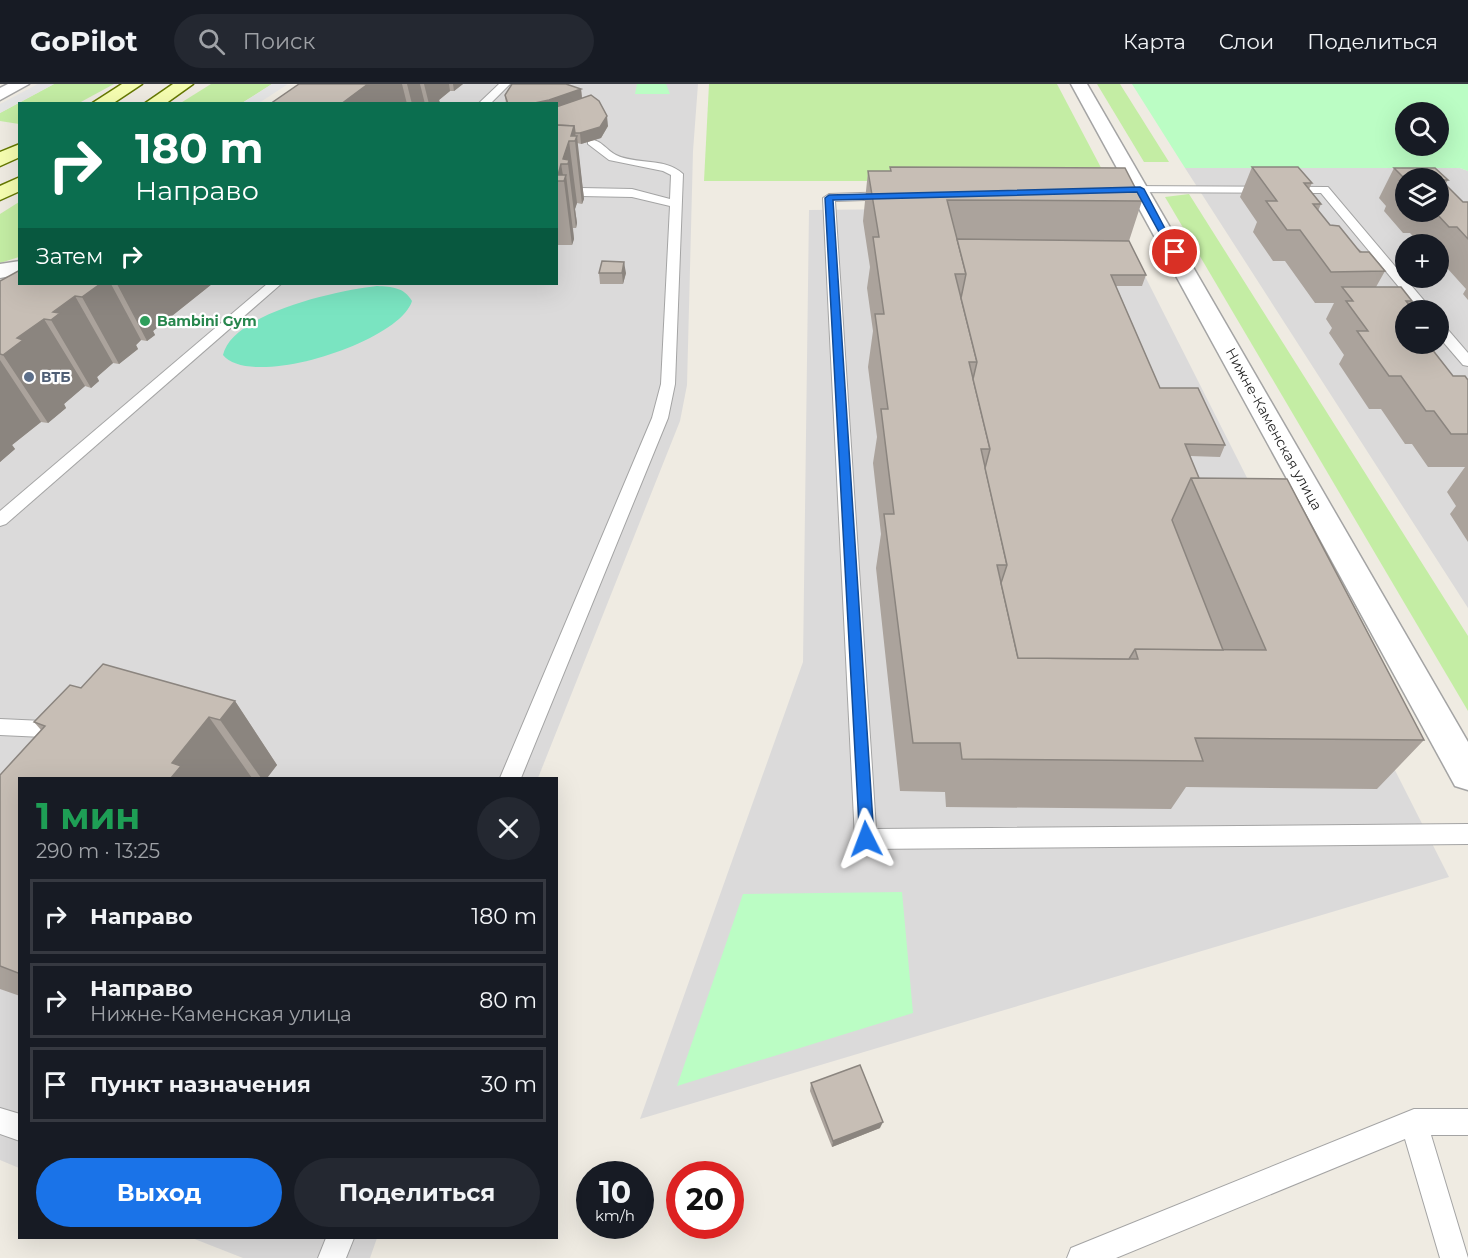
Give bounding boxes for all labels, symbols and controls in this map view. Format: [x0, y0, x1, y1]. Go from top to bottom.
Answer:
search box [174, 14, 594, 68]
text: GoPilot [30, 24, 138, 58]
icon: search [195, 25, 228, 58]
text: Поиск [243, 28, 315, 55]
text: Карта [1123, 29, 1186, 54]
text: Слои [1219, 29, 1274, 54]
text: Поделиться [1307, 29, 1438, 54]
map controls [1395, 102, 1449, 354]
button: search [1395, 102, 1449, 156]
text: 180 m [135, 122, 264, 174]
icon: right [36, 126, 114, 204]
button: layers [1395, 168, 1449, 222]
text: Направо [135, 174, 259, 207]
pin [1149, 226, 1200, 277]
button: + [1395, 234, 1449, 288]
icon: arrive [1158, 235, 1191, 268]
icon: right [115, 240, 148, 273]
text: Затем [36, 243, 103, 270]
button: − [1395, 300, 1449, 354]
place label: Bambini Gym [157, 312, 257, 330]
marker: Bambini Gym [138, 314, 152, 328]
street label: Нижне-Каменская улица [1222, 345, 1326, 513]
place label: ВТБ [41, 368, 71, 386]
marker: ВТБ [22, 370, 36, 384]
text: 1 мин [36, 794, 140, 838]
button: close [477, 797, 540, 860]
position arrow [834, 807, 898, 871]
text: 290 m · 13:25 [36, 839, 160, 863]
icon: right [39, 900, 72, 933]
text: Направо [90, 903, 193, 930]
text: 180 m [471, 903, 537, 930]
text: Направо [90, 975, 193, 1002]
icon: right [39, 984, 72, 1017]
text: 80 m [479, 987, 537, 1014]
text: Нижне-Каменская улица [90, 1002, 352, 1026]
icon: arrive [39, 1068, 72, 1101]
text: Пункт назначения [90, 1071, 311, 1098]
text: 30 m [481, 1071, 537, 1098]
button: Выход [36, 1158, 282, 1227]
button: Поделиться [294, 1158, 540, 1227]
speed limit sign: 20 [666, 1161, 744, 1239]
text: 10 [599, 1174, 631, 1211]
text: km/h [595, 1206, 635, 1225]

